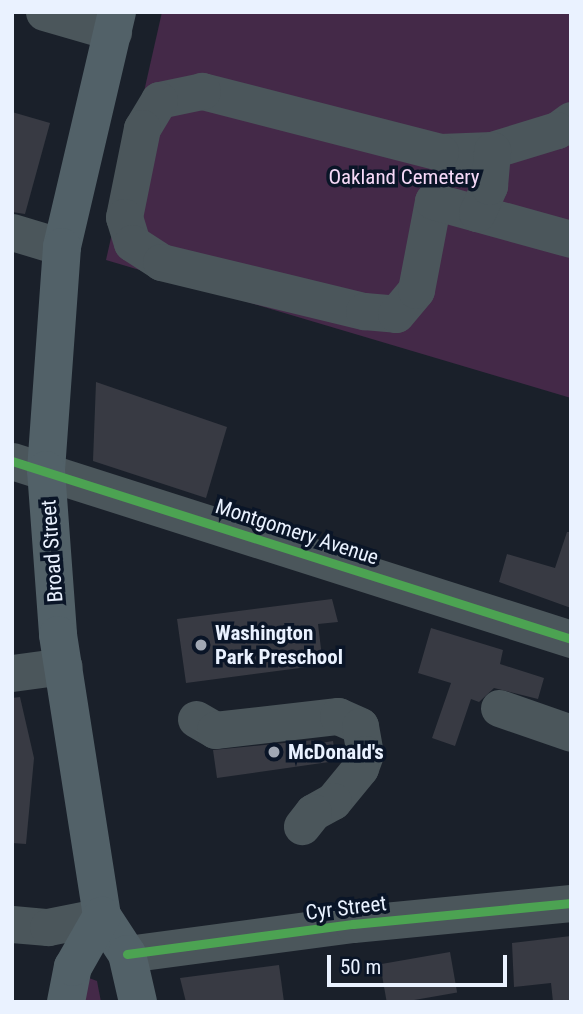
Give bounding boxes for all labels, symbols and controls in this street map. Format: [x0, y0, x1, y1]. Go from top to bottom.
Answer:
park label: Oakland Cemetery [328, 164, 480, 190]
street label: Montgomery Avenue [212, 494, 382, 570]
street label: Broad Street [36, 499, 68, 603]
place label: Washington Park Preschool [215, 620, 343, 670]
marker: Washington Park Preschool [193, 637, 209, 653]
place label: McDonald's [288, 739, 384, 765]
marker: McDonald's [266, 744, 282, 760]
street label: Cyr Street [304, 891, 388, 925]
scale bar [331, 940, 511, 984]
text: 50 m [340, 955, 381, 979]

